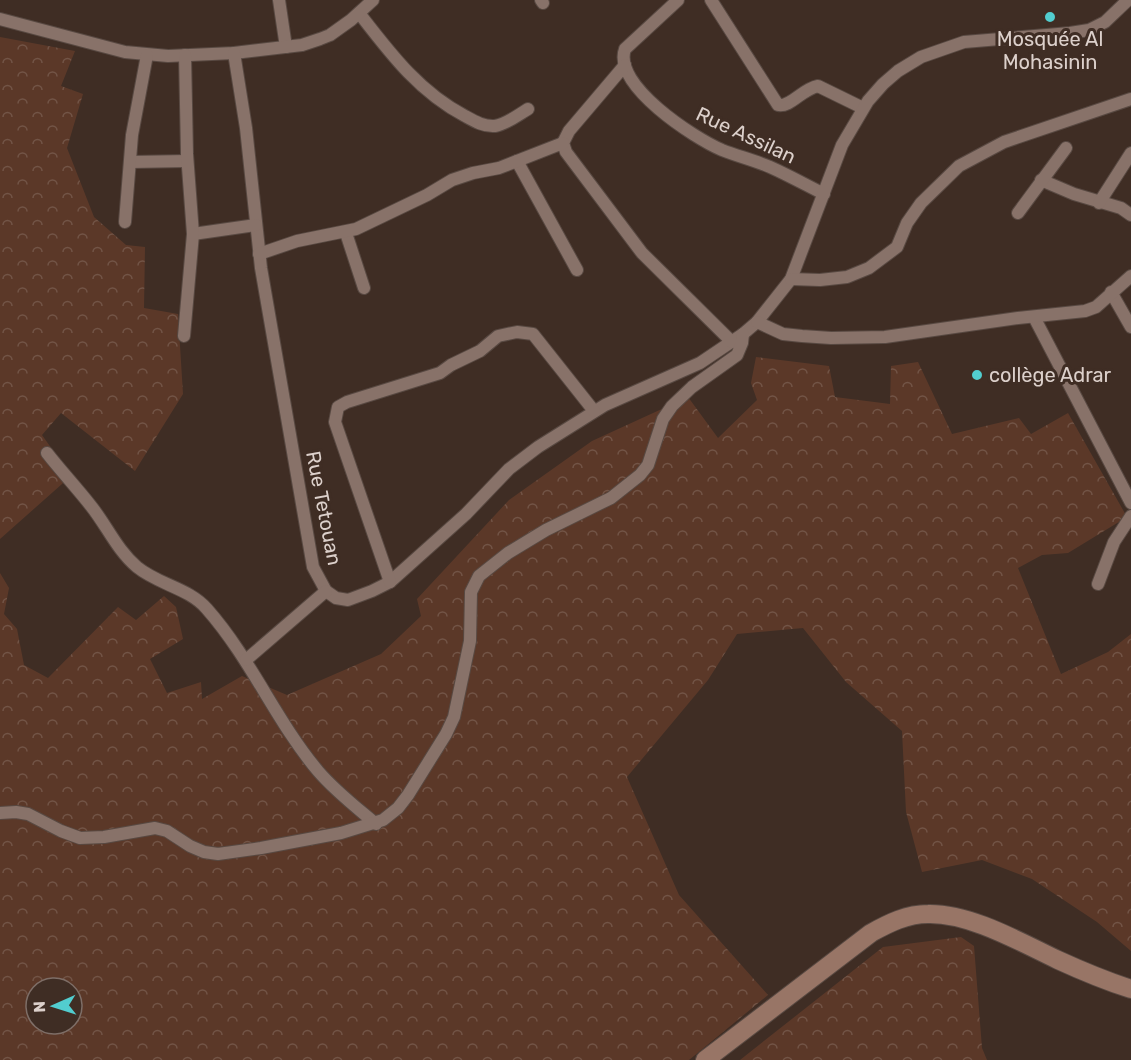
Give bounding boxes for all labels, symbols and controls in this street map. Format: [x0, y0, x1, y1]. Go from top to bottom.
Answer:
marker: Mosquée Al Mohasinin [1043, 10, 1057, 24]
place label: Mosquée Al Mohasinin [997, 27, 1103, 74]
street label: Rue Assilan [692, 101, 800, 169]
place label: collège Adrar [989, 363, 1112, 387]
marker: collège Adrar [970, 368, 984, 382]
street label: Rue Tetouan [301, 449, 347, 567]
north arrow [24, 976, 84, 1036]
text: N [30, 1001, 49, 1013]

